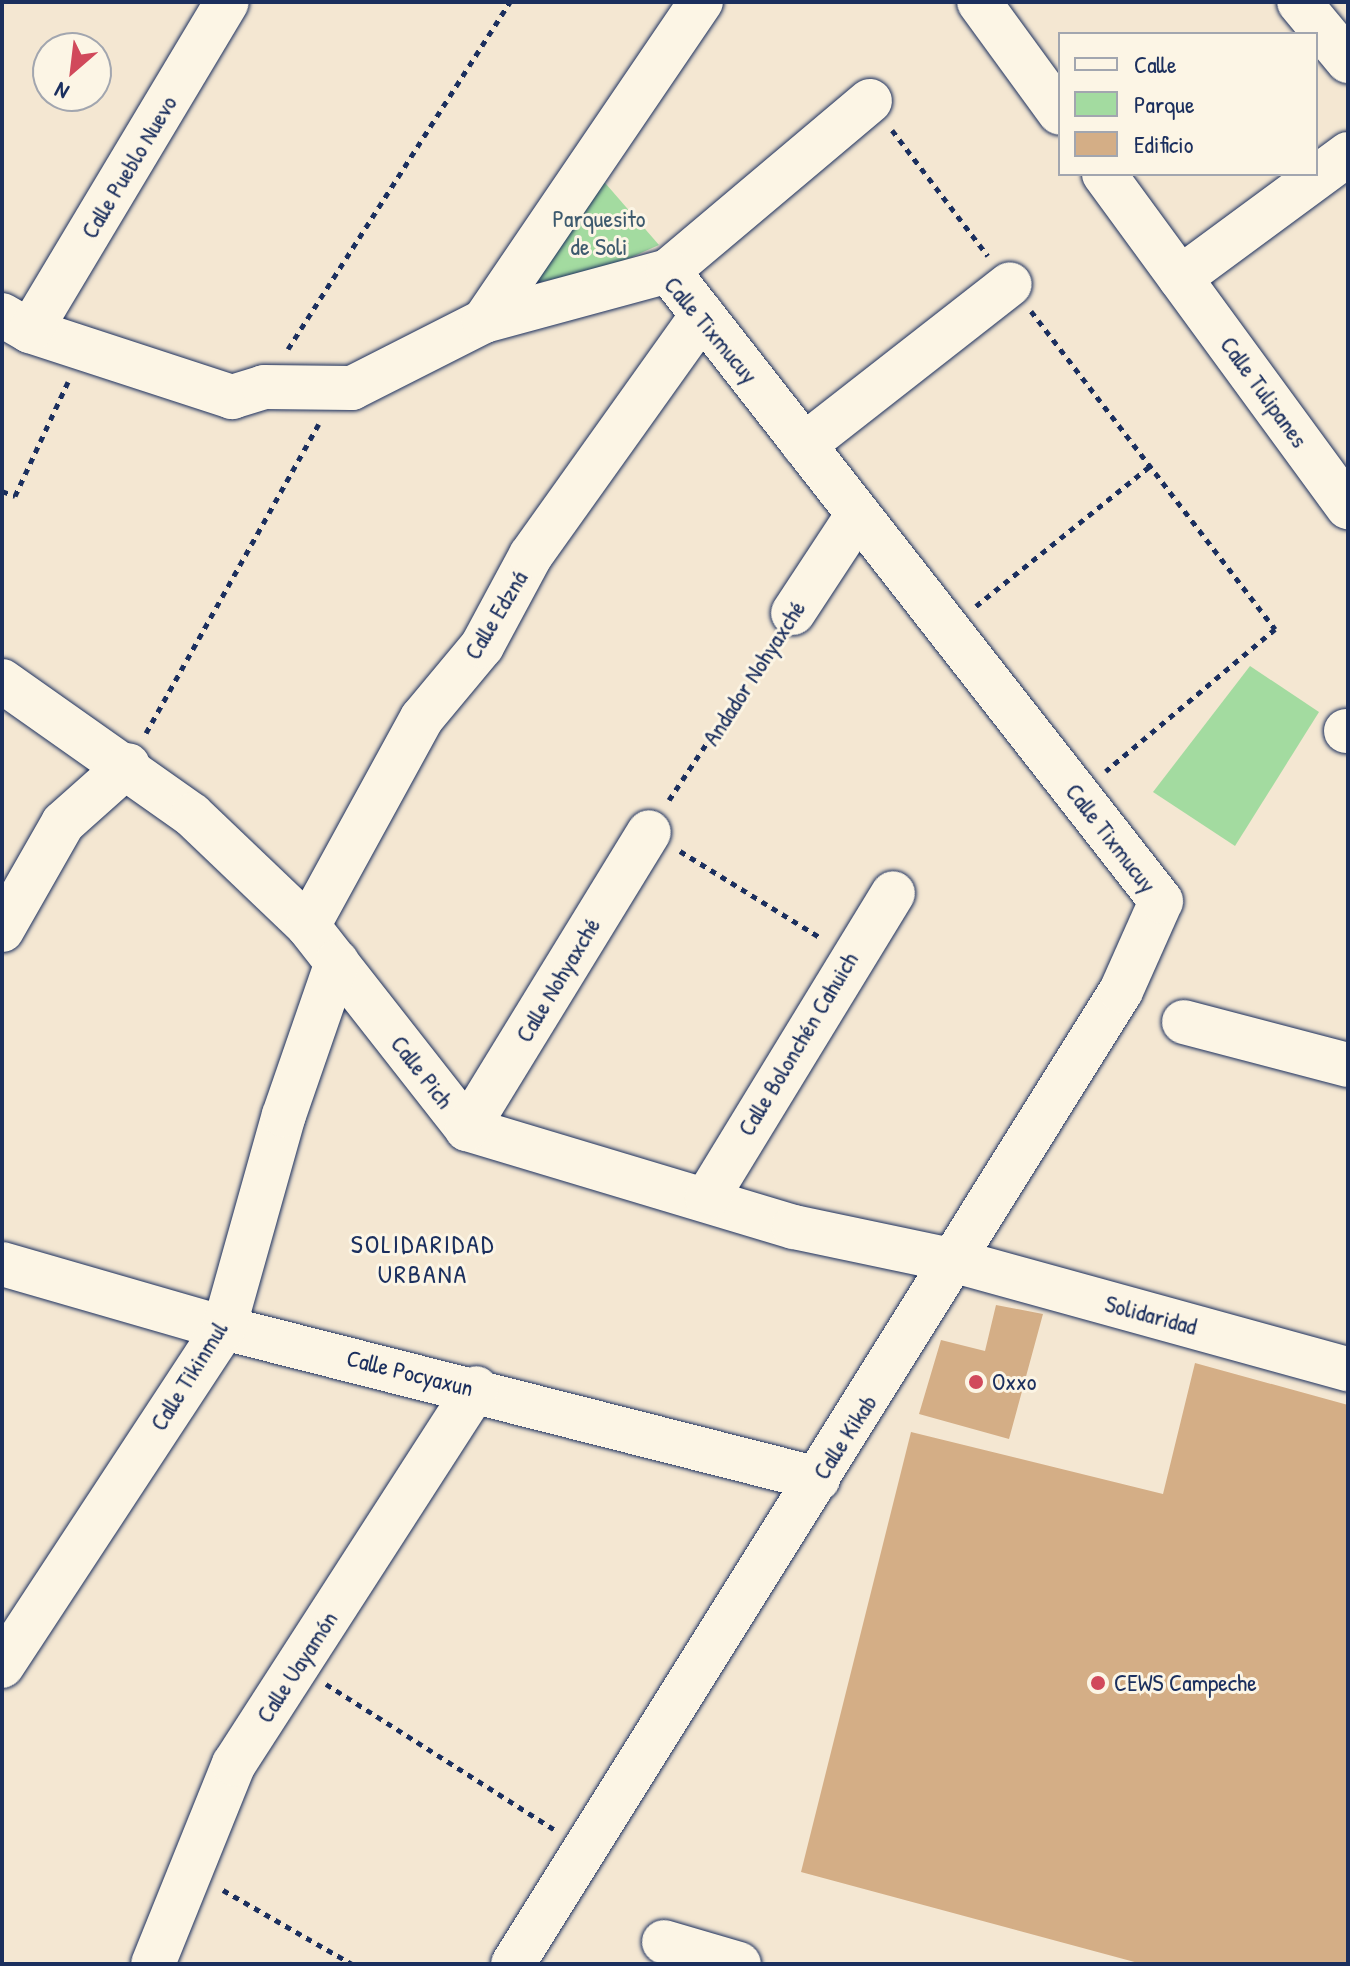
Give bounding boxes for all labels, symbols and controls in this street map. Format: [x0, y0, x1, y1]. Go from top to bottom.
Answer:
north arrow [32, 32, 112, 112]
legend [1058, 32, 1318, 176]
text: Calle [1134, 48, 1176, 80]
text: N [49, 75, 74, 107]
text: Parque [1134, 88, 1194, 120]
street label: Calle Pueblo Nuevo [75, 90, 183, 244]
text: Edificio [1134, 128, 1193, 160]
park label: Parquesito de Soli [553, 205, 645, 261]
street label: Calle Tixmucuy [658, 271, 764, 389]
street label: Calle Tulipanes [1214, 331, 1314, 453]
street label: Calle Edzná [458, 565, 534, 665]
street label: Andador Nohyaxché [696, 595, 812, 751]
street label: Calle Tixmucuy [1060, 778, 1162, 898]
street label: Calle Nohyaxché [510, 913, 606, 1047]
street label: Calle Bolonchén Cahuich [732, 947, 864, 1141]
street label: Calle Pich [385, 1030, 459, 1114]
district label: SOLIDARIDAD URBANA [351, 1228, 495, 1290]
street label: Solidaridad [1102, 1289, 1200, 1341]
street label: Calle Tikinmul [144, 1316, 234, 1436]
street label: Calle Pocyaxun [344, 1343, 476, 1403]
place label: Oxxo [992, 1368, 1037, 1396]
marker: Oxxo [967, 1373, 985, 1391]
street label: Calle Kikab [807, 1389, 883, 1485]
street label: Calle Uayamón [250, 1606, 344, 1728]
place label: CEWS Campeche [1114, 1669, 1257, 1697]
marker: CEWS Campeche [1089, 1674, 1107, 1692]

